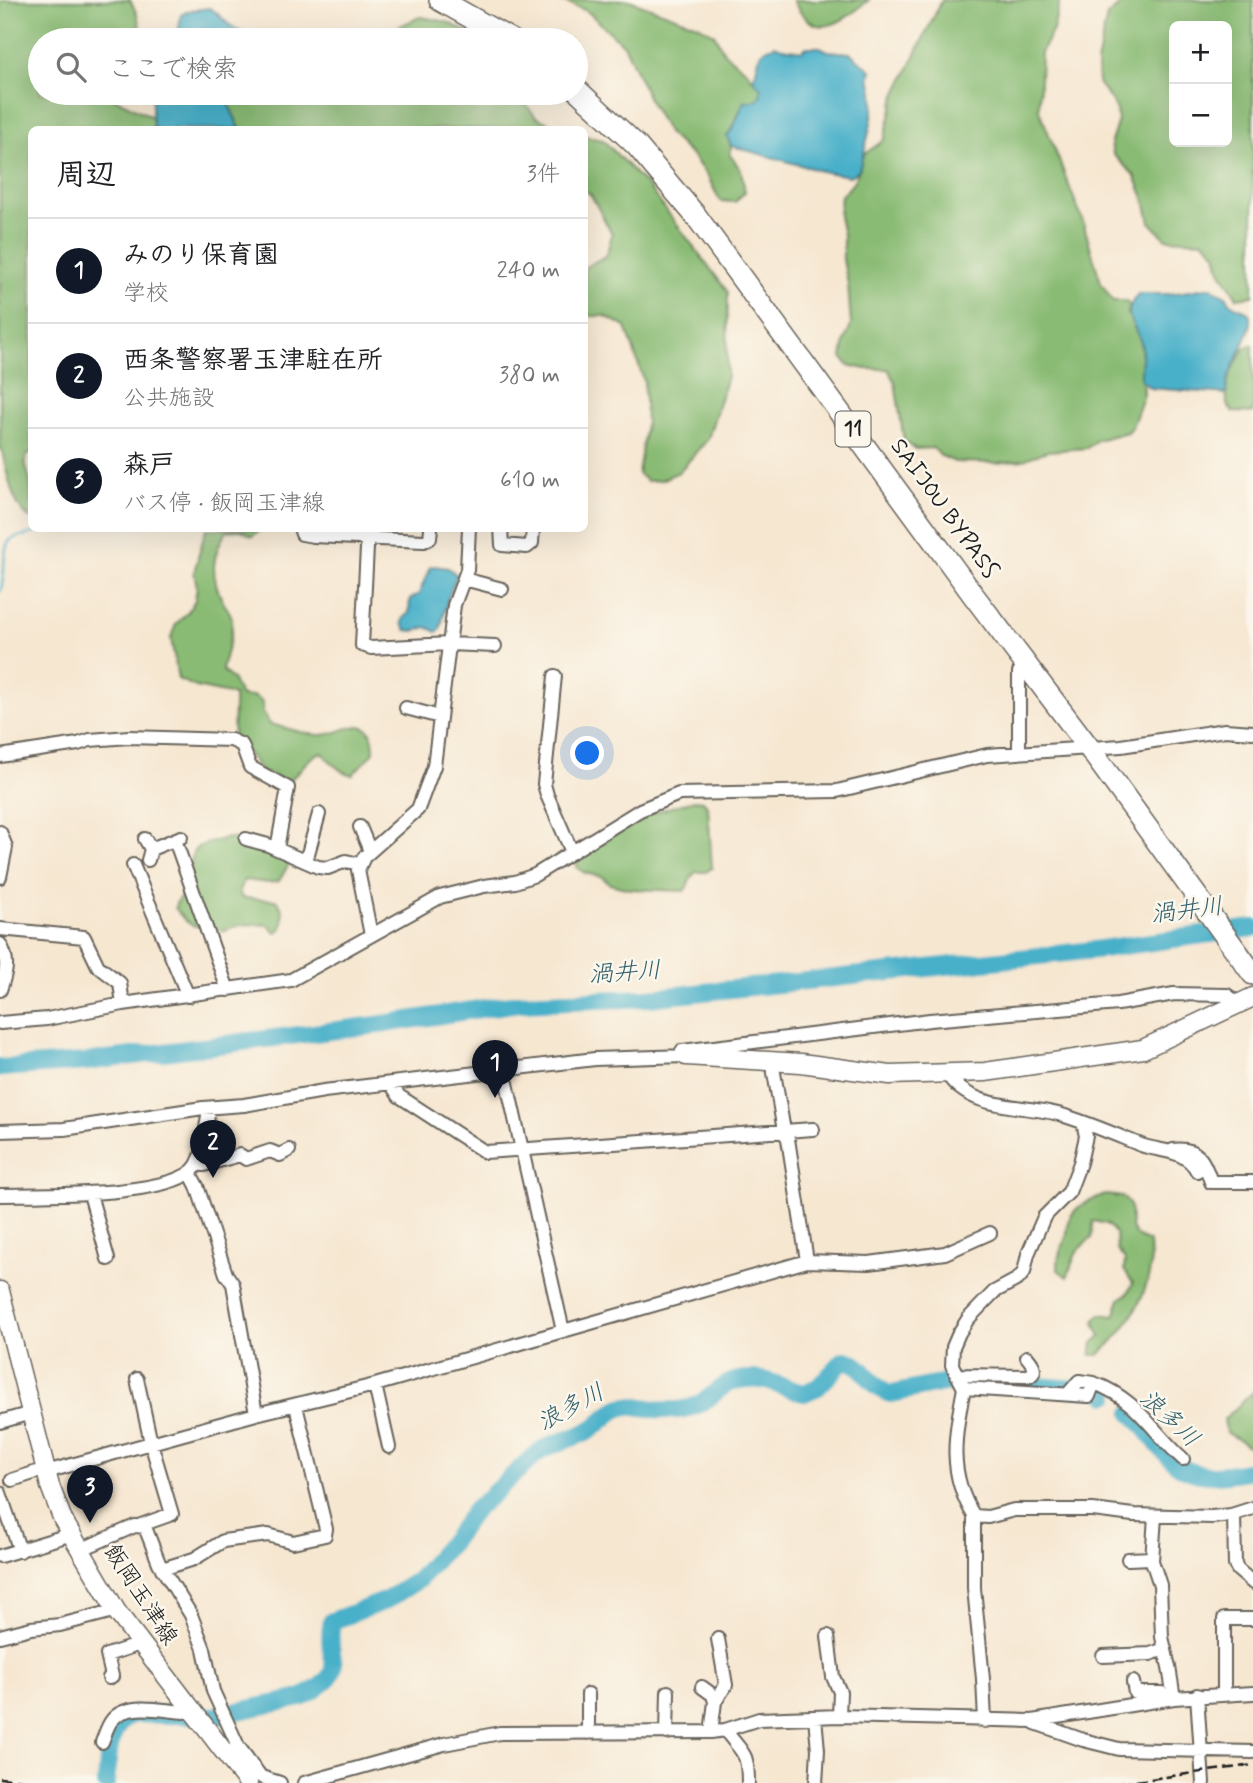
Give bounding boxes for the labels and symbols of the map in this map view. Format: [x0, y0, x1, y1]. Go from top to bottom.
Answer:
road number: 11 [836, 412, 870, 446]
street label: SAIJOU BYPASS [883, 433, 1005, 585]
your location [570, 736, 604, 770]
water label: 渦井川 [1149, 891, 1225, 931]
water label: 渦井川 [588, 955, 662, 991]
pin: 1 [472, 1040, 518, 1098]
pin: 2 [190, 1120, 236, 1178]
water label: 浪多川 [532, 1377, 610, 1439]
water label: 浪多川 [1132, 1383, 1206, 1455]
pin: 3 [67, 1465, 113, 1523]
street label: 飯岡玉津線 [96, 1539, 184, 1651]

